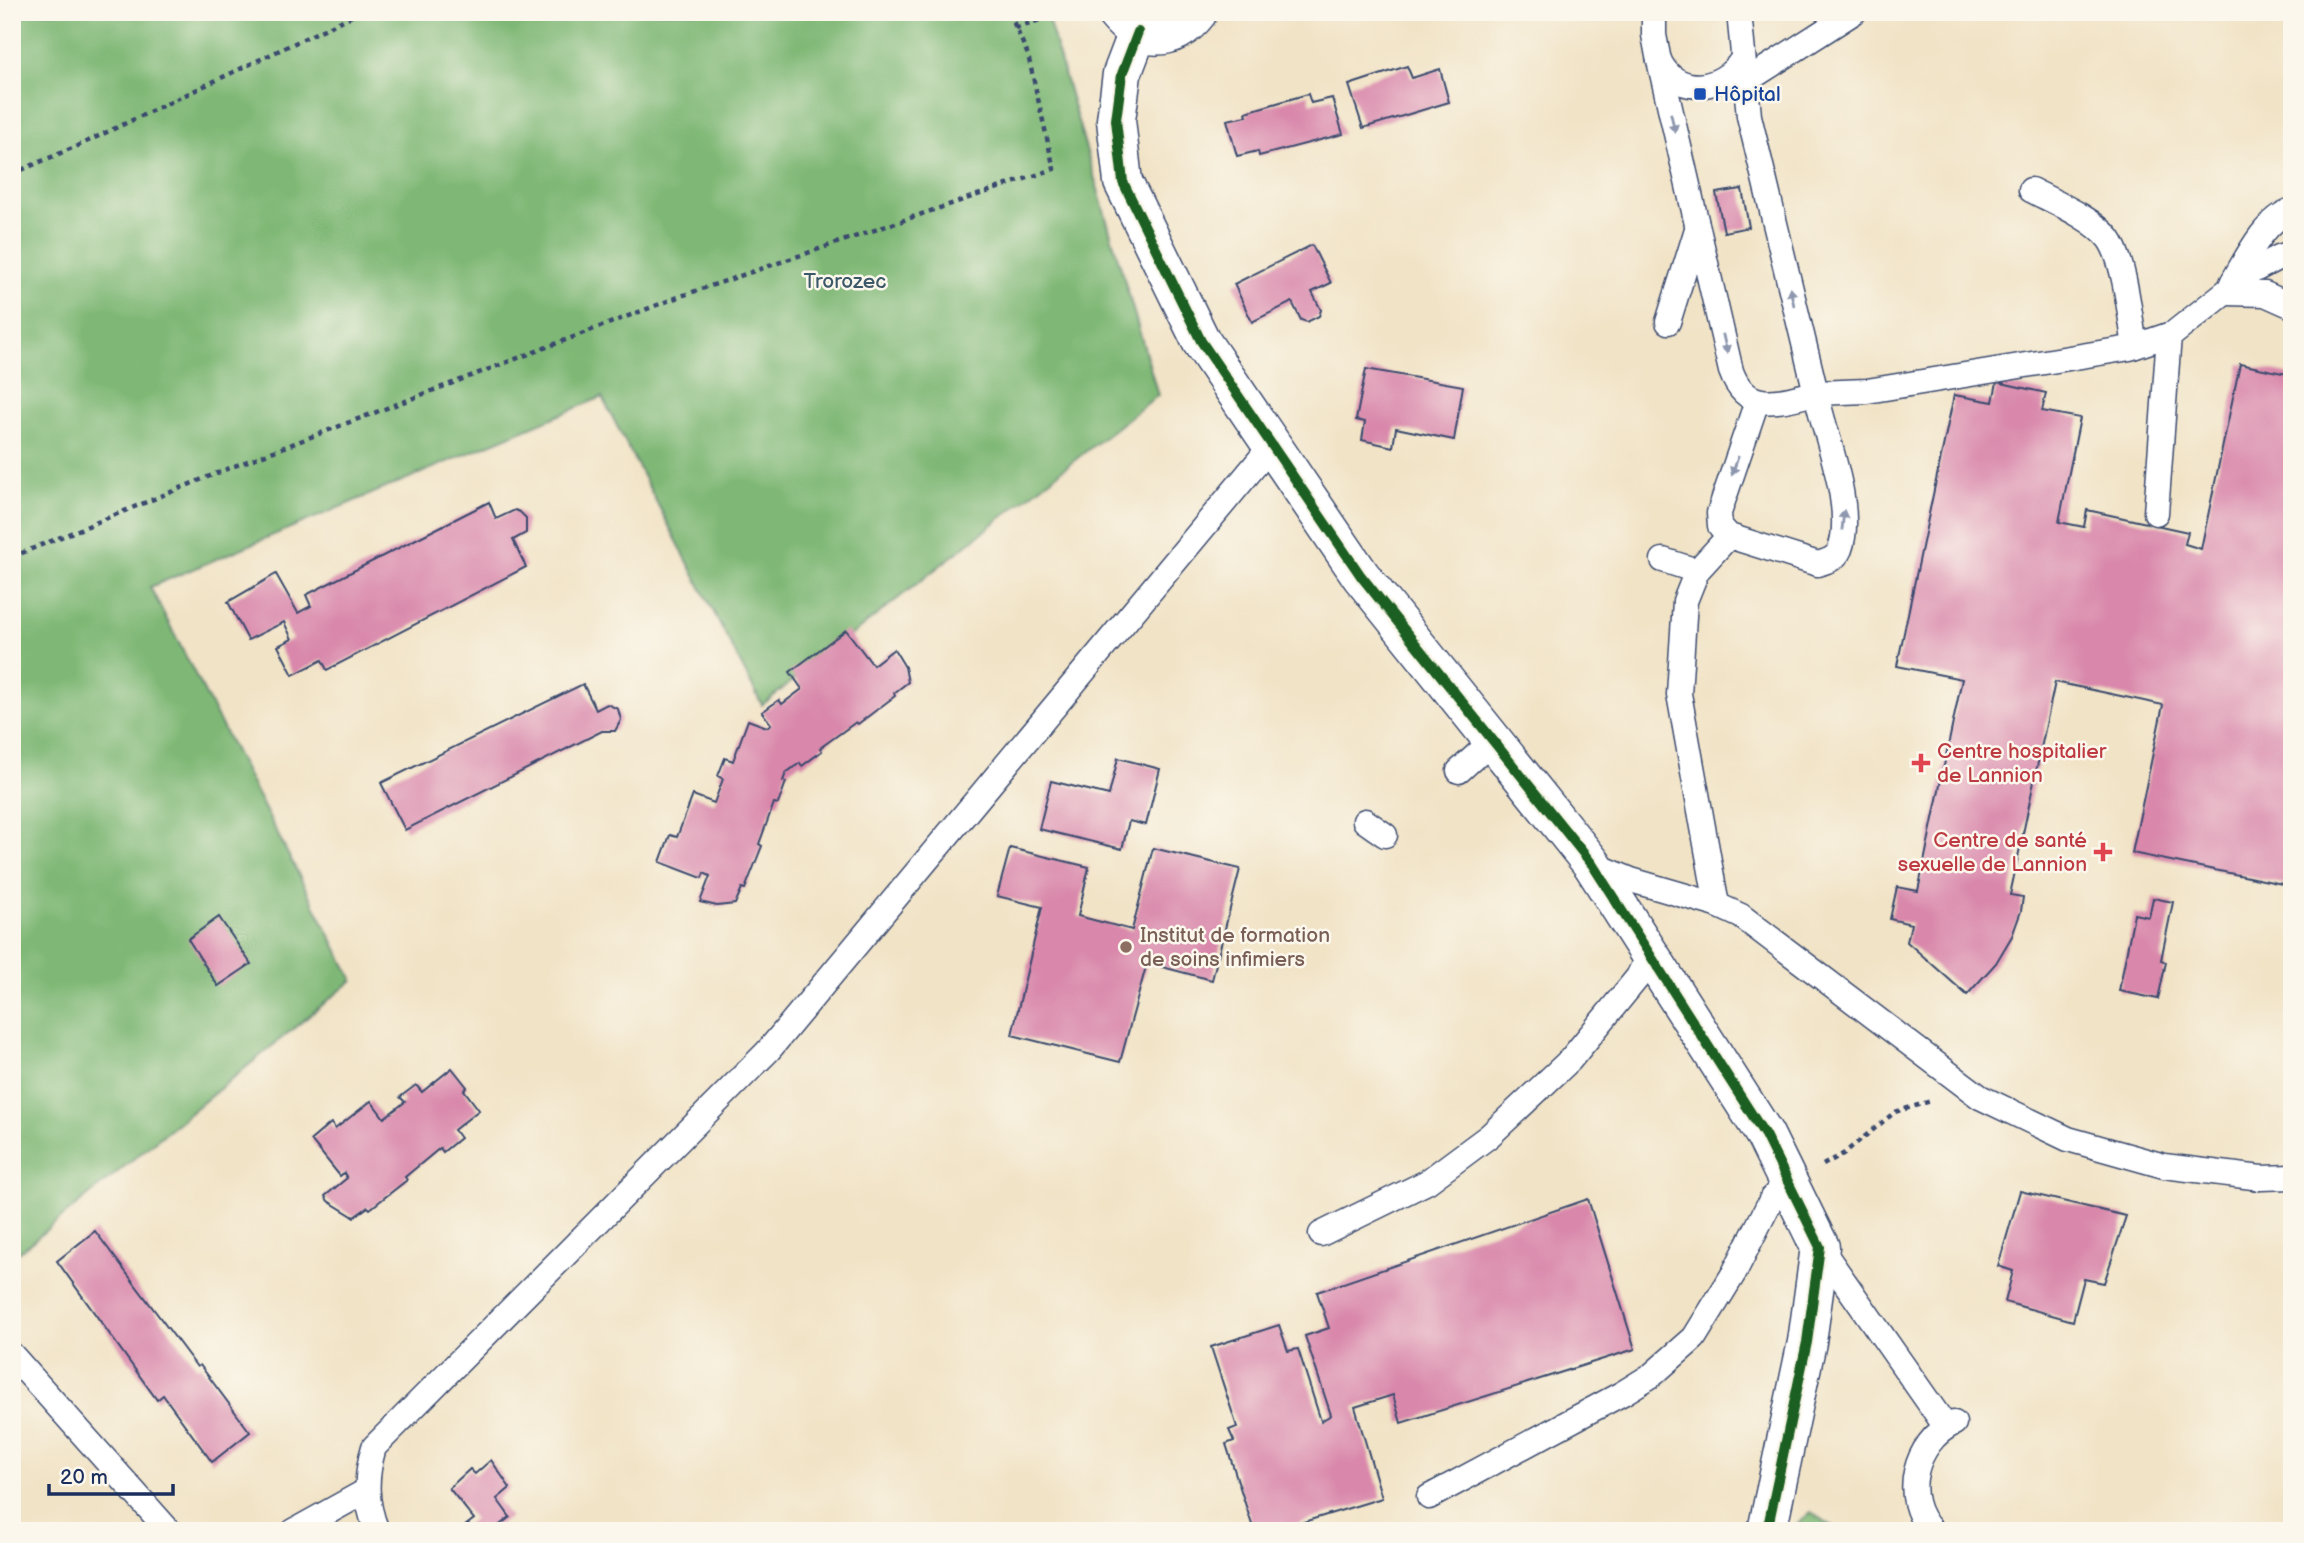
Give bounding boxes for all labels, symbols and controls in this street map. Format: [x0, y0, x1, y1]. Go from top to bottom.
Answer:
place label: Hôpital [1714, 82, 1781, 107]
marker: Hôpital [1692, 86, 1708, 102]
one-way arrow [1668, 112, 1679, 134]
park label: Trorozec [804, 269, 886, 294]
one-way arrow [1786, 286, 1797, 308]
one-way arrow [1719, 333, 1730, 355]
one-way arrow [1729, 455, 1740, 476]
one-way arrow [1838, 508, 1849, 530]
place label: Centre hospitalier de Lannion [1937, 739, 2107, 788]
marker: Centre hospitalier de Lannion [1911, 753, 1931, 773]
place label: Centre de santé sexuelle de Lannion [1898, 828, 2087, 877]
marker: Centre de santé sexuelle de Lannion [2093, 842, 2113, 862]
place label: Institut de formation de soins infimiers [1140, 923, 1330, 972]
marker: Institut de formation de soins infimiers [1118, 939, 1134, 955]
scale bar [49, 1452, 173, 1496]
text: 20 m [60, 1465, 108, 1490]

